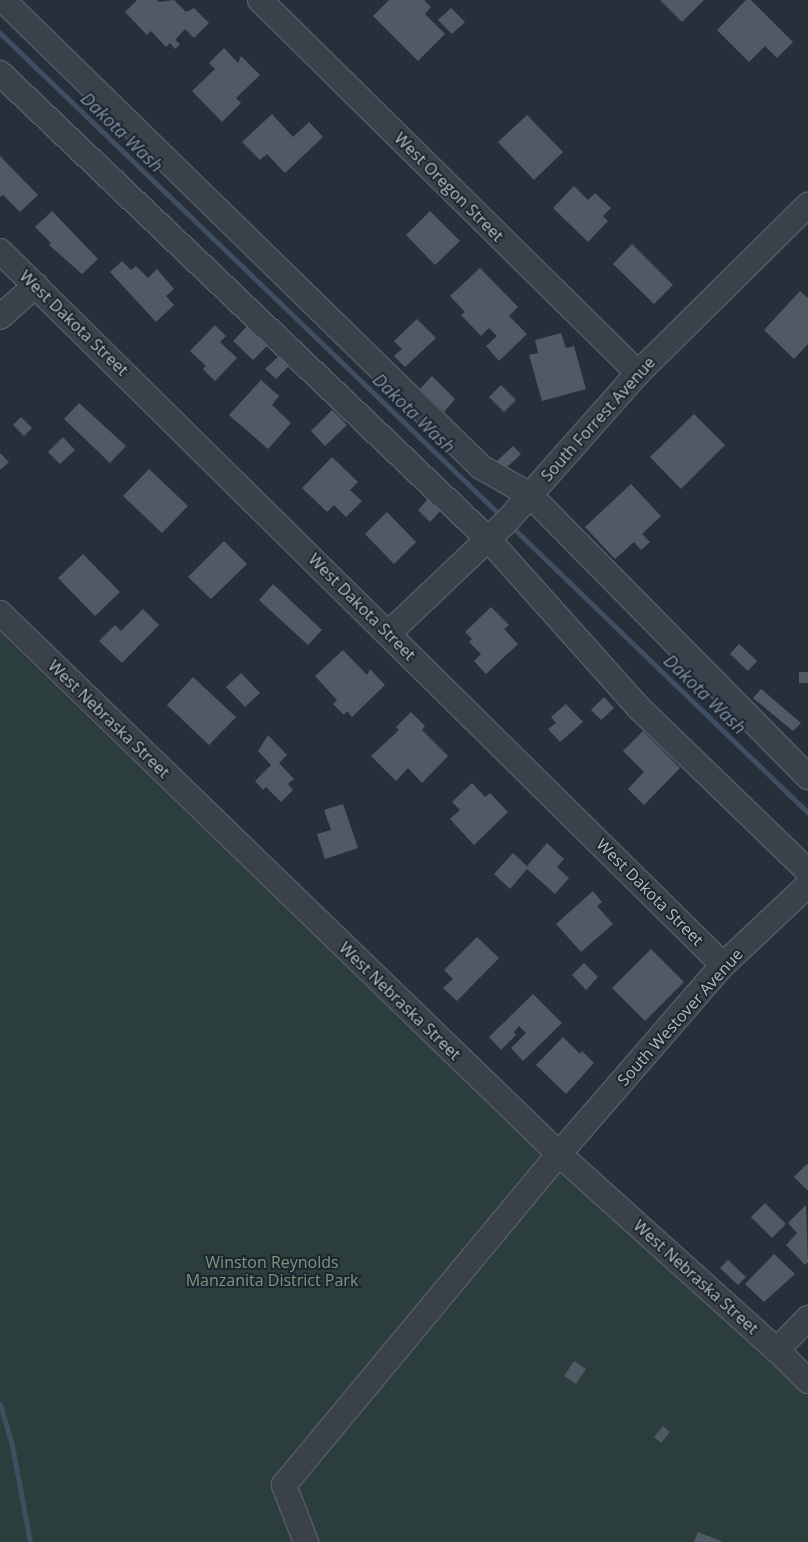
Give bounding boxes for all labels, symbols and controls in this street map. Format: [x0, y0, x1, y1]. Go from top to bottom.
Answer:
water label: Dakota Wash [77, 88, 167, 176]
street label: West Oregon Street [391, 129, 507, 245]
street label: West Dakota Street [16, 266, 132, 380]
street label: South Forrest Avenue [537, 353, 659, 485]
water label: Dakota Wash [369, 369, 459, 457]
street label: West Dakota Street [305, 550, 419, 664]
water label: Dakota Wash [660, 650, 750, 738]
street label: West Nebraska Street [44, 656, 174, 782]
street label: West Dakota Street [593, 835, 707, 949]
street label: West Nebraska Street [335, 938, 465, 1064]
street label: South Westover Avenue [613, 944, 747, 1090]
street label: West Nebraska Street [630, 1216, 762, 1338]
park label: Winston Reynolds Manzanita District Park [186, 1252, 358, 1290]

